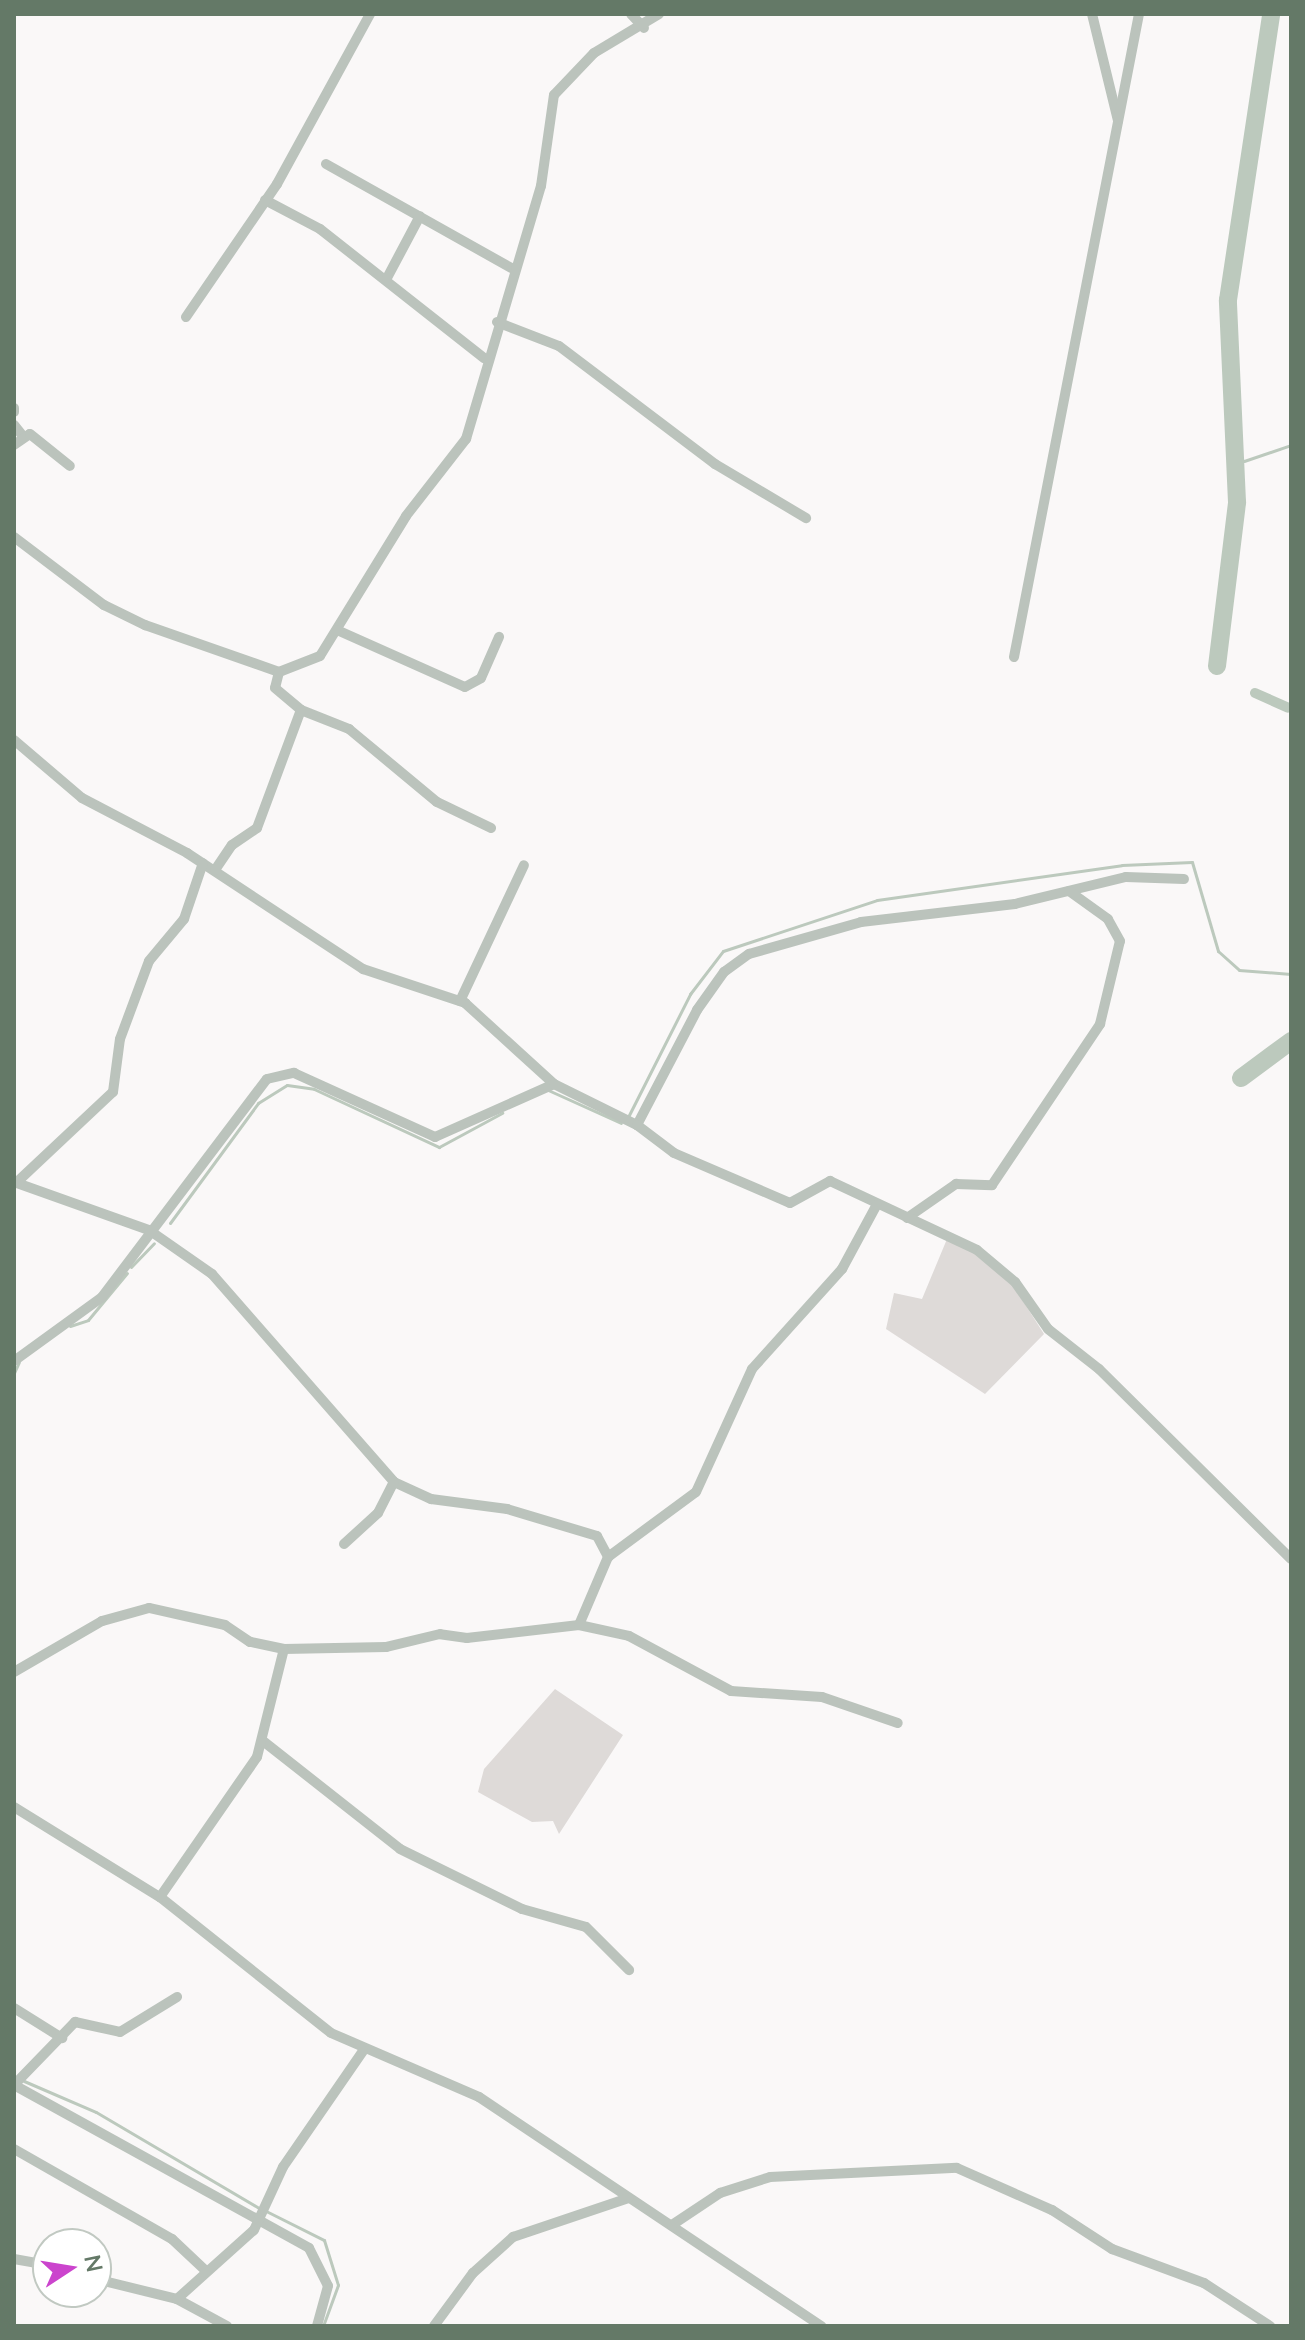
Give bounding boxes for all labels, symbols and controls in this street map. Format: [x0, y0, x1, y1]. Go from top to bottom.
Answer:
north arrow [32, 2228, 112, 2308]
text: N [79, 2252, 109, 2274]

